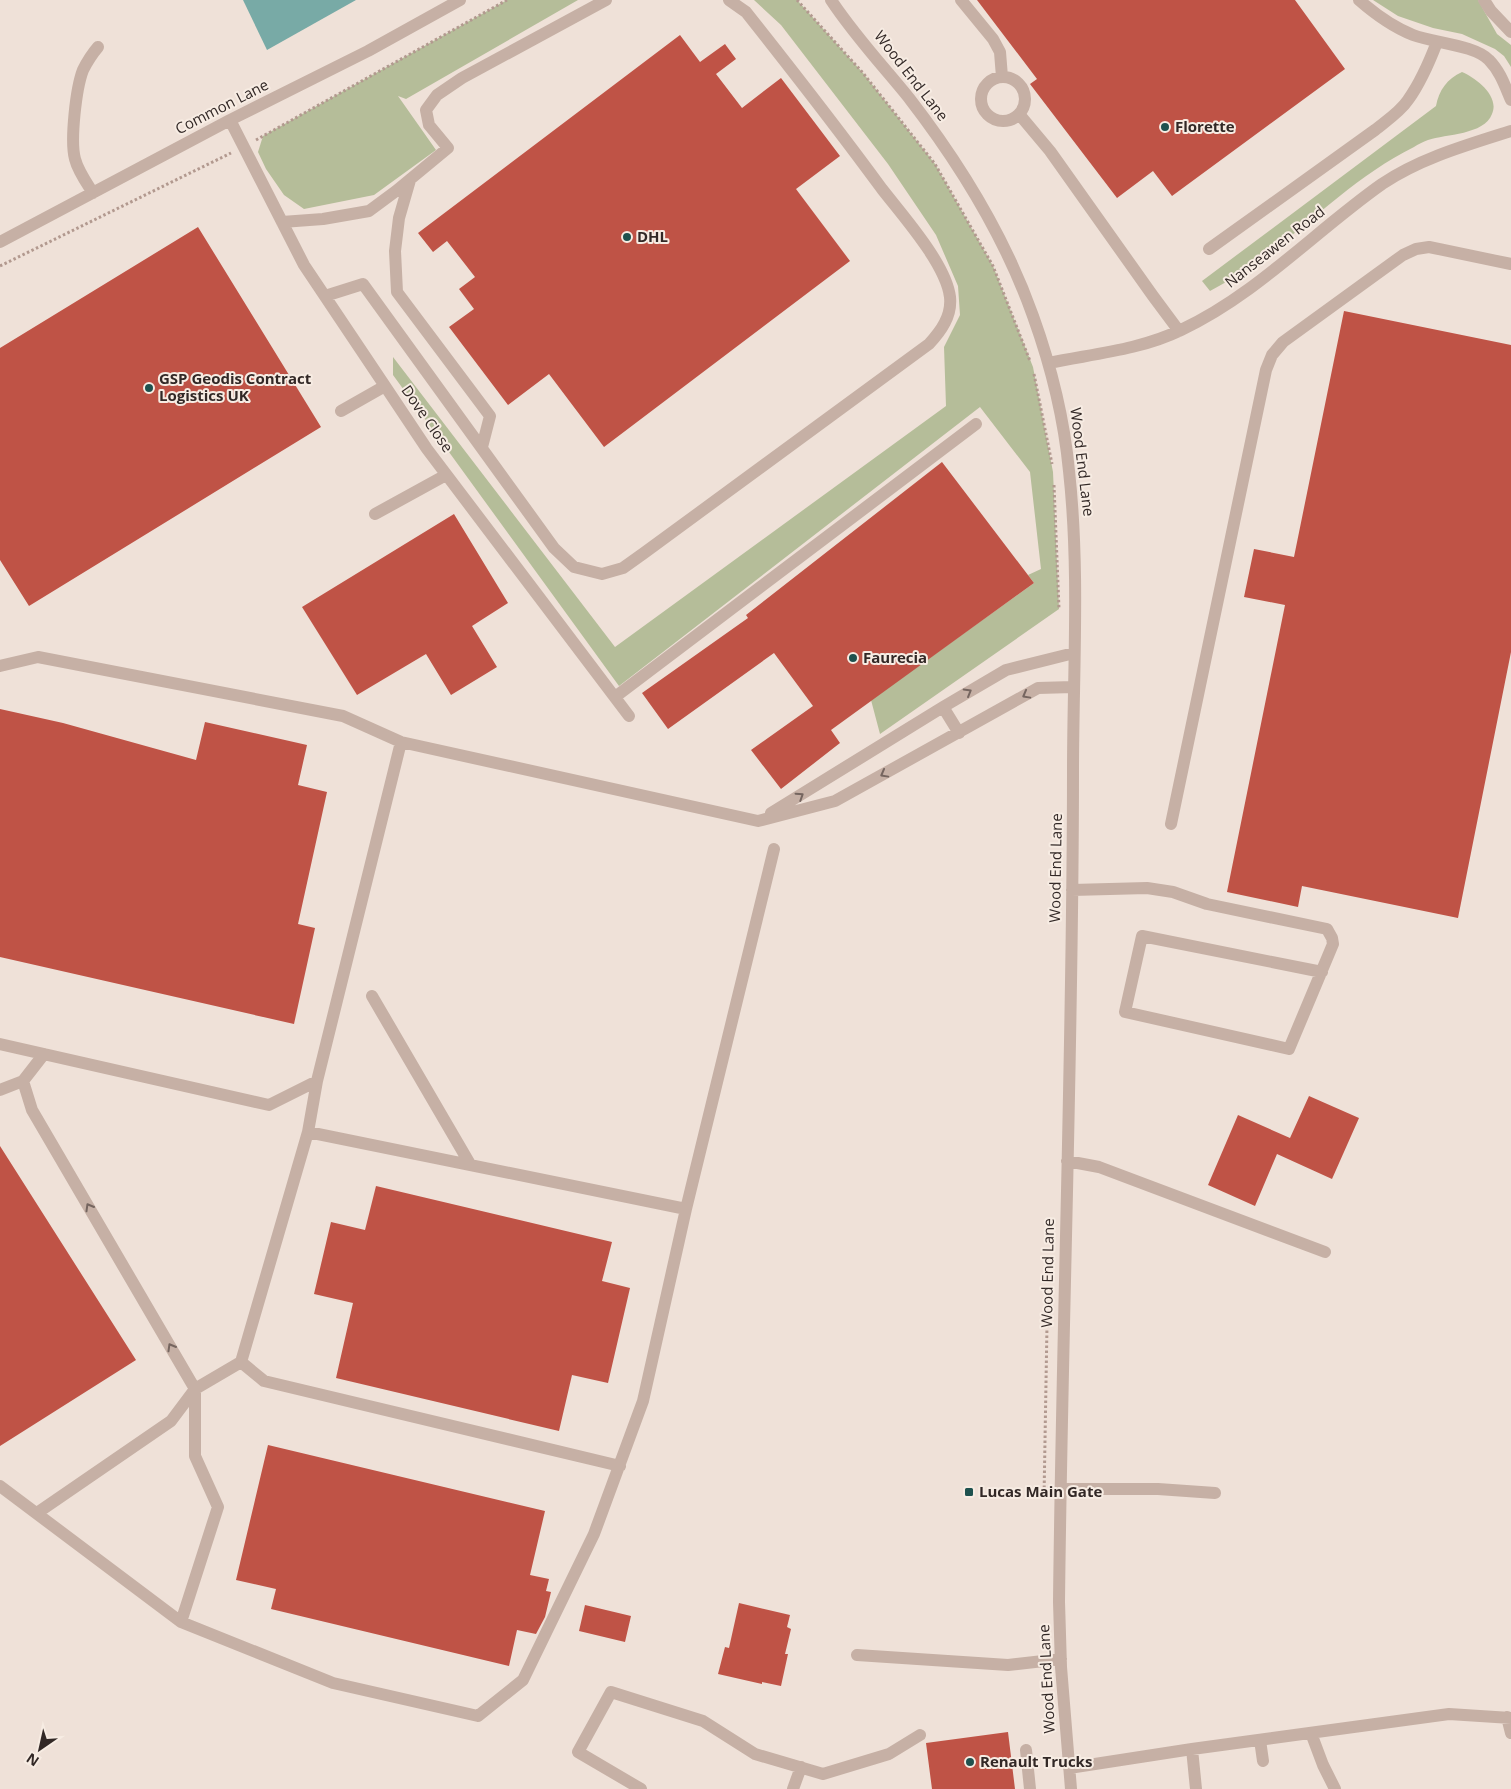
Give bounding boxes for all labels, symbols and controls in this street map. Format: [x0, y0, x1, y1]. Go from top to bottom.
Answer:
street label: Wood End Lane [870, 26, 953, 125]
street label: Common Lane [171, 74, 272, 138]
place label: Florette [1175, 116, 1235, 136]
marker: Florette [1159, 121, 1171, 133]
street label: Nanseawen Road [1220, 201, 1328, 292]
place label: DHL [637, 226, 668, 246]
marker: DHL [621, 231, 633, 243]
place label: GSP Geodis Contract Logistics UK [159, 368, 312, 405]
street label: Dove Close [397, 381, 458, 456]
marker: GSP Geodis Contract Logistics UK [143, 382, 155, 394]
street label: Wood End Lane [1066, 406, 1100, 517]
place label: Faurecia [863, 647, 927, 667]
marker: Faurecia [847, 652, 859, 664]
one-way arrow [962, 689, 971, 699]
one-way arrow [1022, 689, 1031, 699]
one-way arrow [880, 768, 889, 778]
one-way arrow [794, 793, 803, 802]
street label: Wood End Lane [1044, 813, 1066, 923]
one-way arrow [85, 1204, 95, 1213]
street label: Wood End Lane [1036, 1218, 1058, 1328]
one-way arrow [167, 1344, 177, 1353]
place label: Lucas Main Gate [979, 1481, 1102, 1501]
marker: Lucas Main Gate [963, 1486, 975, 1498]
street label: Wood End Lane [1033, 1624, 1059, 1734]
north arrow [15, 1724, 65, 1774]
text: N [22, 1749, 42, 1771]
place label: Renault Trucks [980, 1751, 1092, 1771]
marker: Renault Trucks [964, 1756, 976, 1768]

